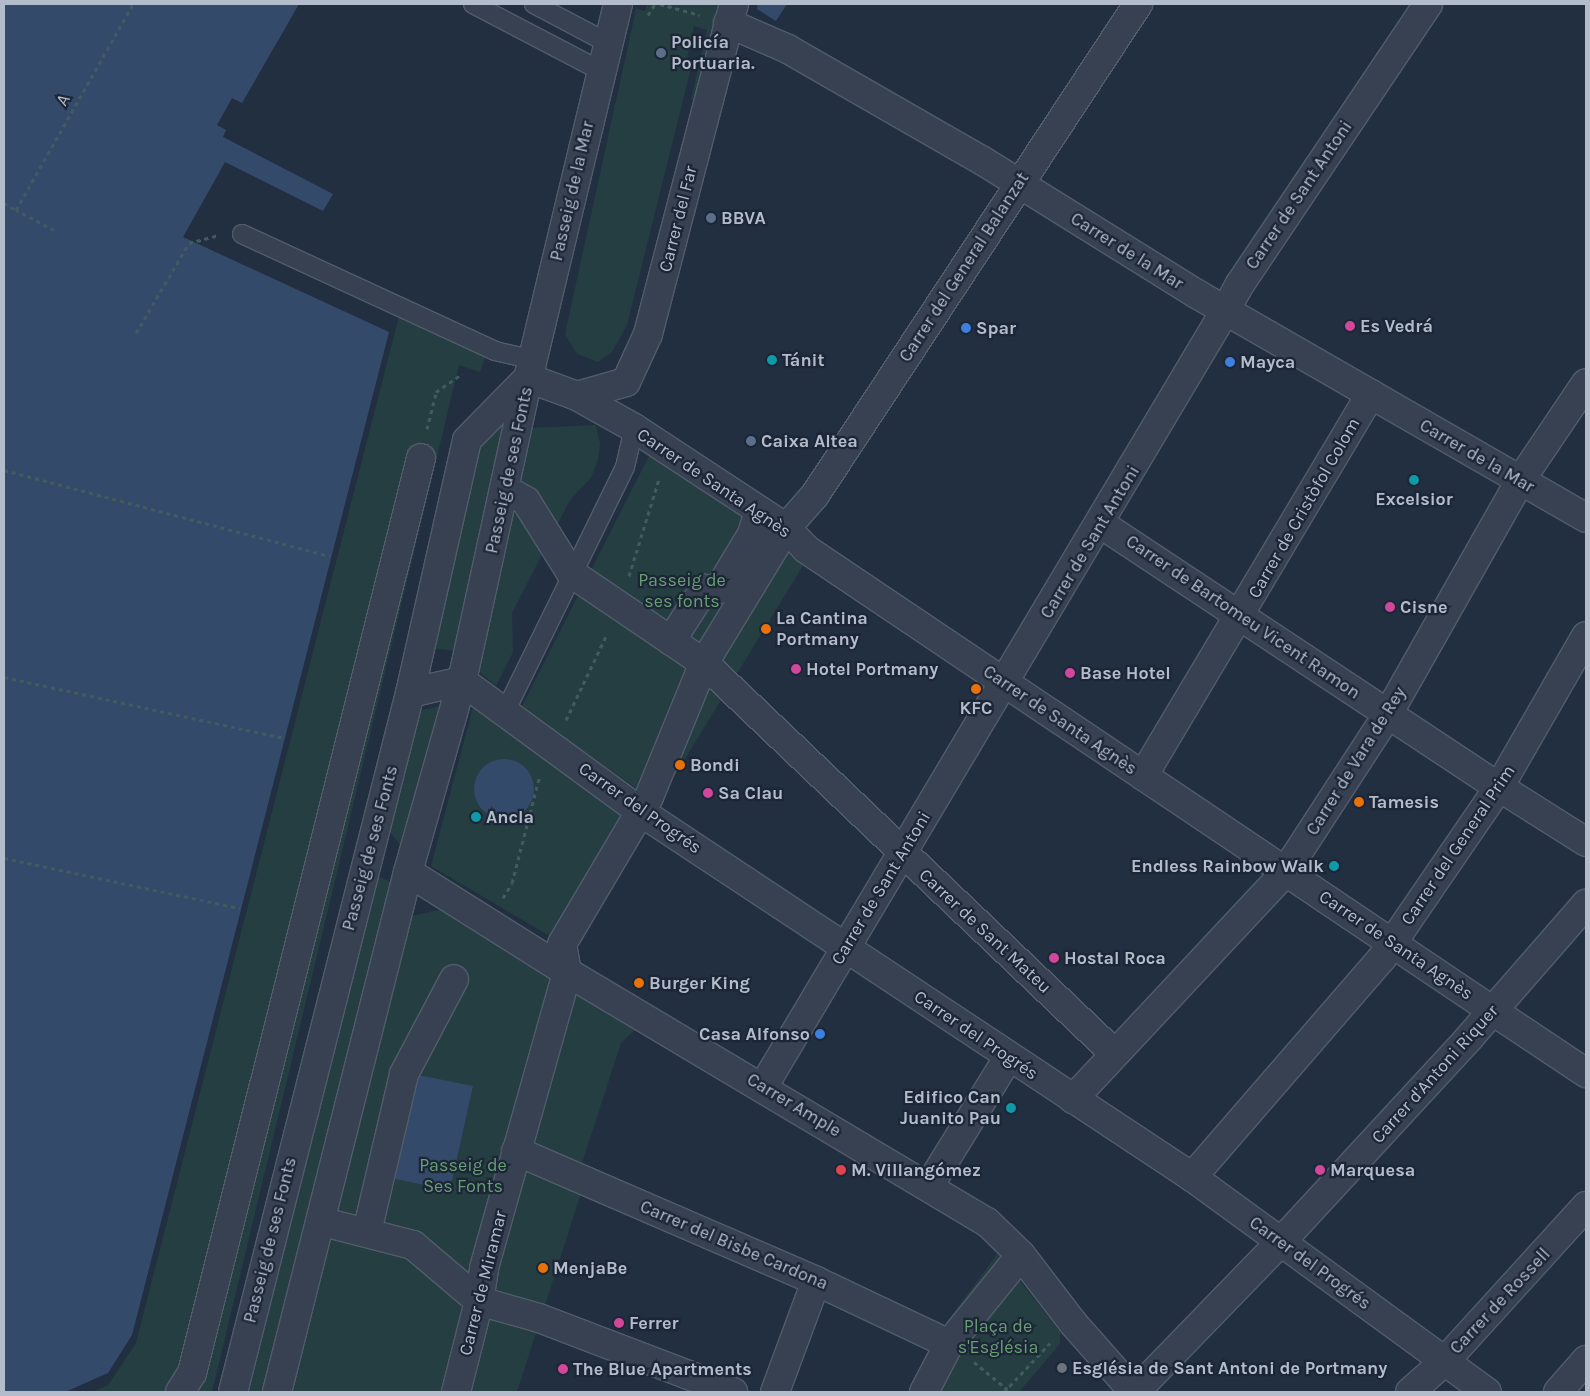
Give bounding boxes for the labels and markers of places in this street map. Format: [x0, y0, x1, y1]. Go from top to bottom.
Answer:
place label: Policía Portuaria. [671, 32, 755, 74]
marker: Policía Portuaria. [655, 47, 667, 59]
place label: BBVA [721, 207, 766, 229]
marker: BBVA [705, 212, 717, 224]
place label: Es Vedrá [1360, 315, 1433, 337]
place label: Spar [976, 317, 1016, 339]
marker: Es Vedrá [1344, 320, 1356, 332]
marker: Spar [960, 322, 972, 334]
place label: Tánit [782, 349, 825, 371]
place label: Mayca [1240, 351, 1295, 373]
marker: Tánit [766, 354, 778, 366]
marker: Mayca [1224, 356, 1236, 368]
place label: Caixa Altea [761, 430, 858, 452]
marker: Caixa Altea [745, 435, 757, 447]
marker: Excelsior [1408, 474, 1420, 486]
place label: Excelsior [1375, 488, 1453, 510]
place label: Cisne [1400, 596, 1448, 618]
marker: Cisne [1384, 601, 1396, 613]
place label: La Cantina Portmany [776, 608, 868, 650]
marker: La Cantina Portmany [760, 623, 772, 635]
place label: Hotel Portmany [806, 658, 938, 680]
place label: Base Hotel [1080, 662, 1171, 684]
marker: Hotel Portmany [790, 663, 802, 675]
marker: Base Hotel [1064, 667, 1076, 679]
marker: KFC [970, 683, 982, 695]
place label: KFC [959, 697, 993, 719]
place label: Bondi [690, 754, 740, 776]
marker: Bondi [674, 759, 686, 771]
place label: Sa Clau [718, 782, 783, 804]
marker: Sa Clau [702, 787, 714, 799]
place label: Tamesis [1369, 791, 1439, 813]
marker: Tamesis [1353, 796, 1365, 808]
place label: Ancla [486, 806, 534, 828]
marker: Ancla [470, 811, 482, 823]
place label: Endless Rainbow Walk [1131, 855, 1324, 877]
marker: Endless Rainbow Walk [1328, 860, 1340, 872]
place label: Hostal Roca [1064, 947, 1166, 969]
marker: Hostal Roca [1048, 952, 1060, 964]
place label: Burger King [649, 972, 750, 994]
marker: Burger King [633, 977, 645, 989]
place label: Casa Alfonso [699, 1023, 810, 1045]
marker: Casa Alfonso [814, 1028, 826, 1040]
place label: Edifico Can Juanito Pau [900, 1087, 1001, 1130]
marker: Edifico Can Juanito Pau [1005, 1102, 1017, 1114]
place label: M. Villangómez [851, 1159, 981, 1181]
place label: Marquesa [1330, 1159, 1415, 1181]
marker: M. Villangómez [835, 1164, 847, 1176]
marker: Marquesa [1314, 1164, 1326, 1176]
place label: MenjaBe [553, 1257, 627, 1279]
marker: MenjaBe [537, 1262, 549, 1274]
place label: Ferrer [629, 1312, 679, 1334]
marker: Ferrer [613, 1317, 625, 1329]
place label: Església de Sant Antoni de Portmany [1072, 1357, 1387, 1379]
place label: The Blue Apartments [573, 1358, 752, 1380]
marker: Església de Sant Antoni de Portmany [1056, 1362, 1068, 1374]
marker: The Blue Apartments [557, 1363, 569, 1375]

